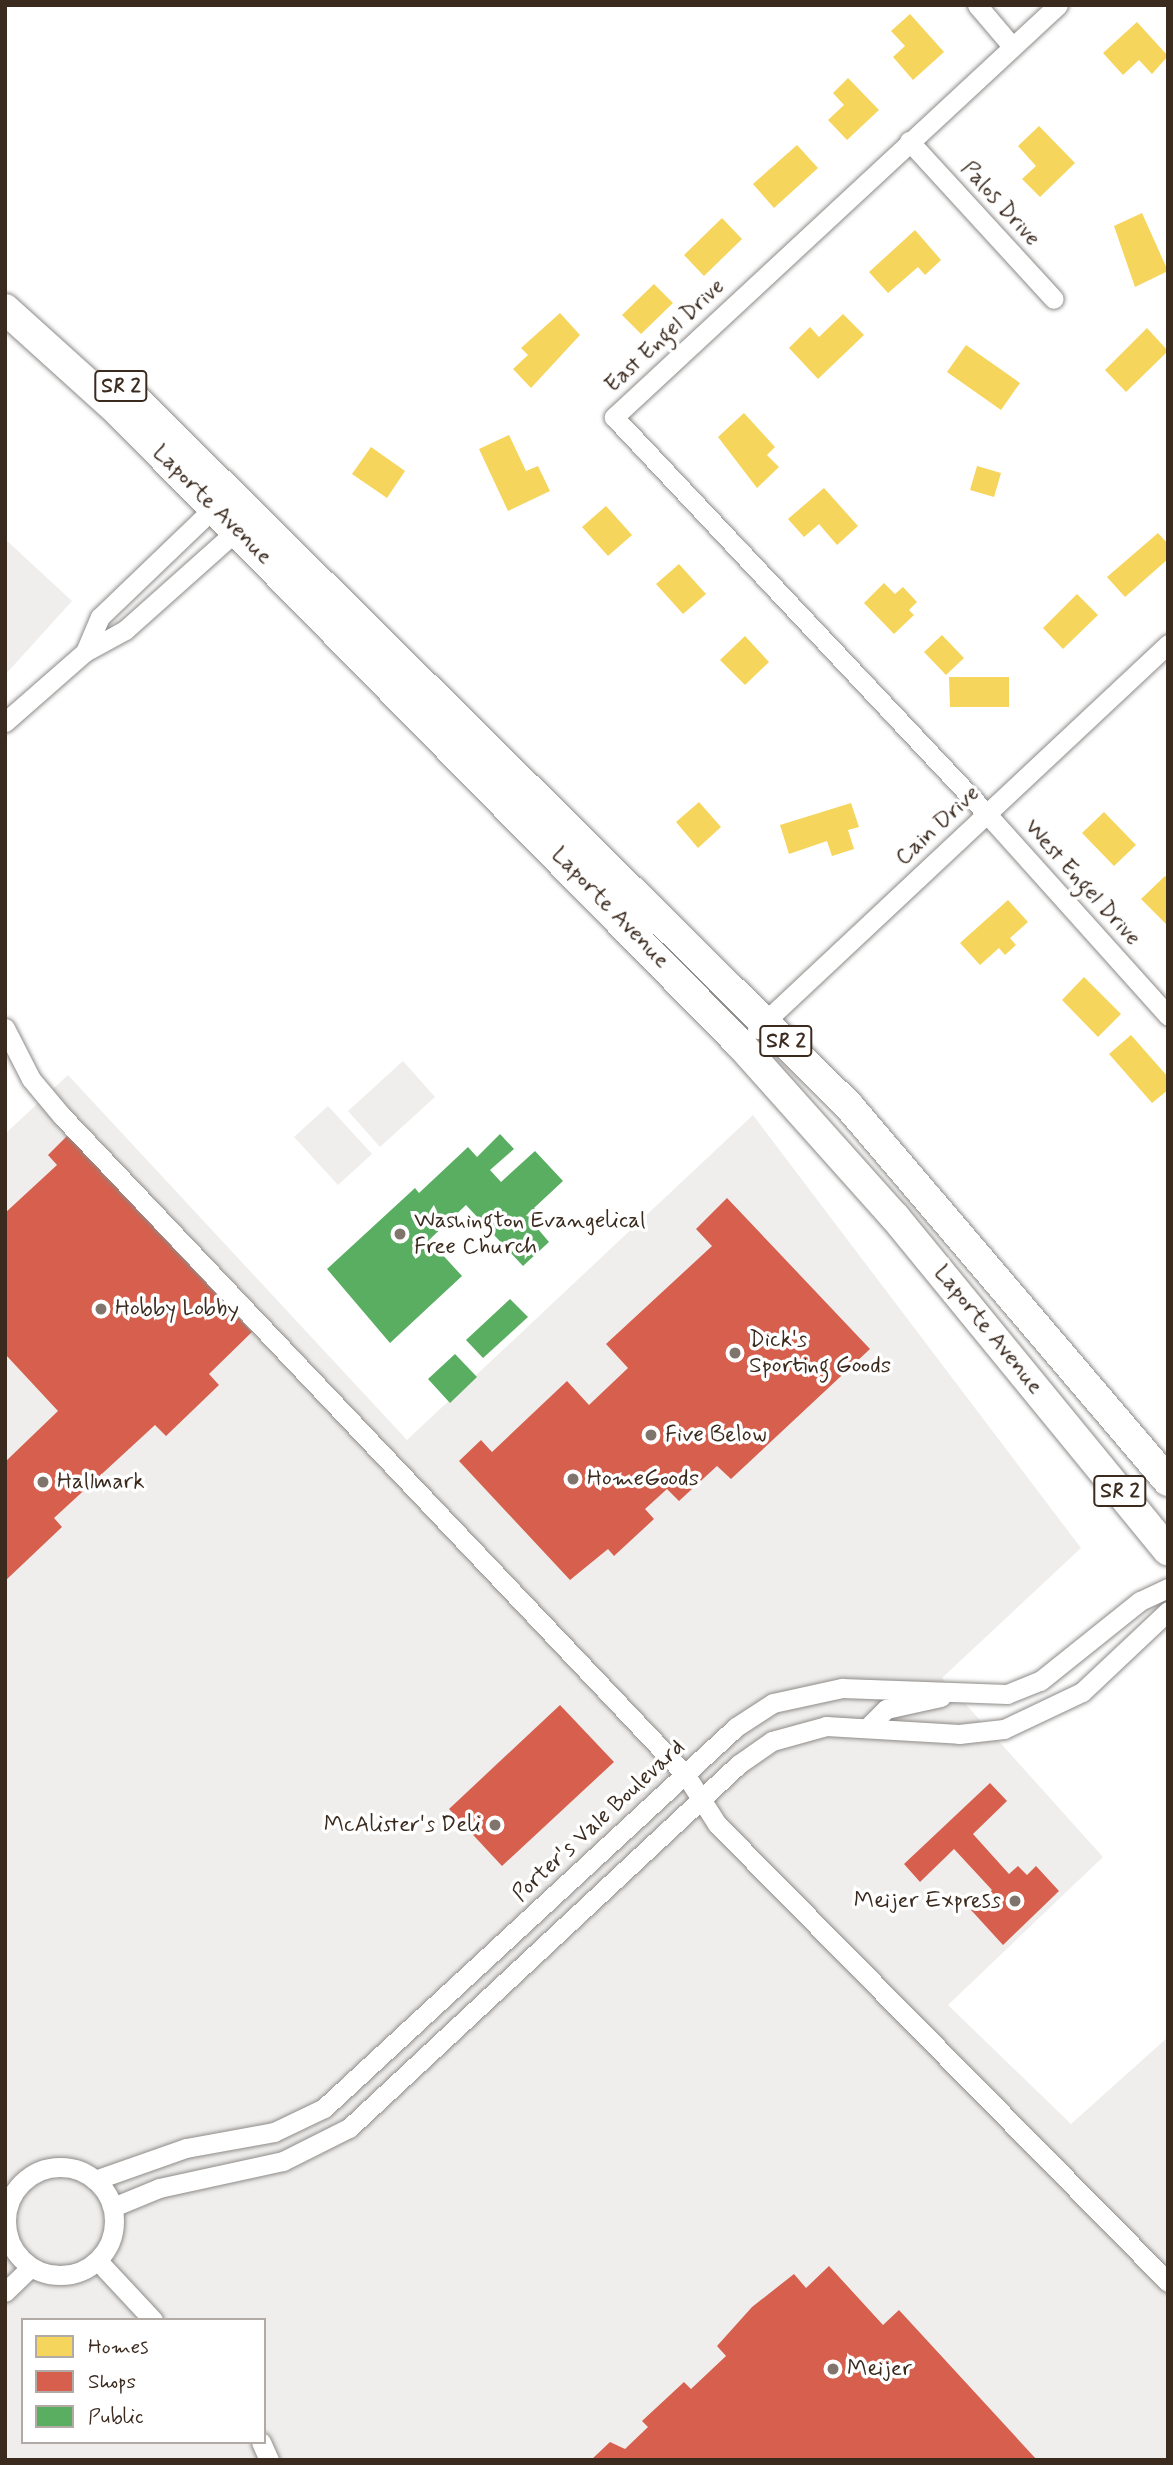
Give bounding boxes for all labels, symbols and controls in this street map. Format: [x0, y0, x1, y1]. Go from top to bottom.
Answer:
street label: Palos Drive [954, 156, 1046, 252]
street label: East Engel Drive [599, 273, 731, 399]
road number: SR 2 [93, 368, 149, 404]
street label: Laporte Avenue [146, 439, 278, 571]
street label: Cain Drive [891, 781, 985, 871]
street label: West Engel Drive [1018, 814, 1146, 952]
street label: Laporte Avenue [545, 841, 675, 975]
road number: SR 2 [758, 1024, 814, 1058]
place label: Washington Evangelical Free Church [414, 1207, 641, 1261]
marker: Washington Evangelical Free Church [392, 1226, 408, 1242]
street label: Laporte Avenue [927, 1260, 1049, 1400]
place label: Hobby Lobby [115, 1295, 243, 1323]
marker: Hobby Lobby [93, 1301, 109, 1317]
place label: Dick's Sporting Goods [749, 1326, 890, 1380]
marker: Dick's Sporting Goods [727, 1345, 743, 1361]
place label: Five Below [665, 1421, 769, 1449]
marker: Five Below [643, 1427, 659, 1443]
place label: HomeGoods [587, 1465, 699, 1493]
place label: Hallmark [57, 1468, 145, 1496]
marker: HomeGoods [565, 1471, 581, 1487]
marker: Hallmark [35, 1474, 51, 1490]
road number: SR 2 [1092, 1474, 1148, 1508]
street label: Porter's Vale Boulevard [508, 1735, 690, 1907]
place label: McAlister's Deli [324, 1811, 481, 1839]
marker: McAlister's Deli [487, 1817, 503, 1833]
place label: Meijer Express [852, 1887, 1001, 1915]
marker: Meijer Express [1007, 1893, 1023, 1909]
legend [21, 2318, 266, 2444]
text: Homes [88, 2333, 148, 2361]
place label: Meijer [847, 2355, 912, 2383]
marker: Meijer [825, 2361, 841, 2377]
text: Shops [88, 2368, 136, 2396]
text: Public [88, 2403, 144, 2431]

